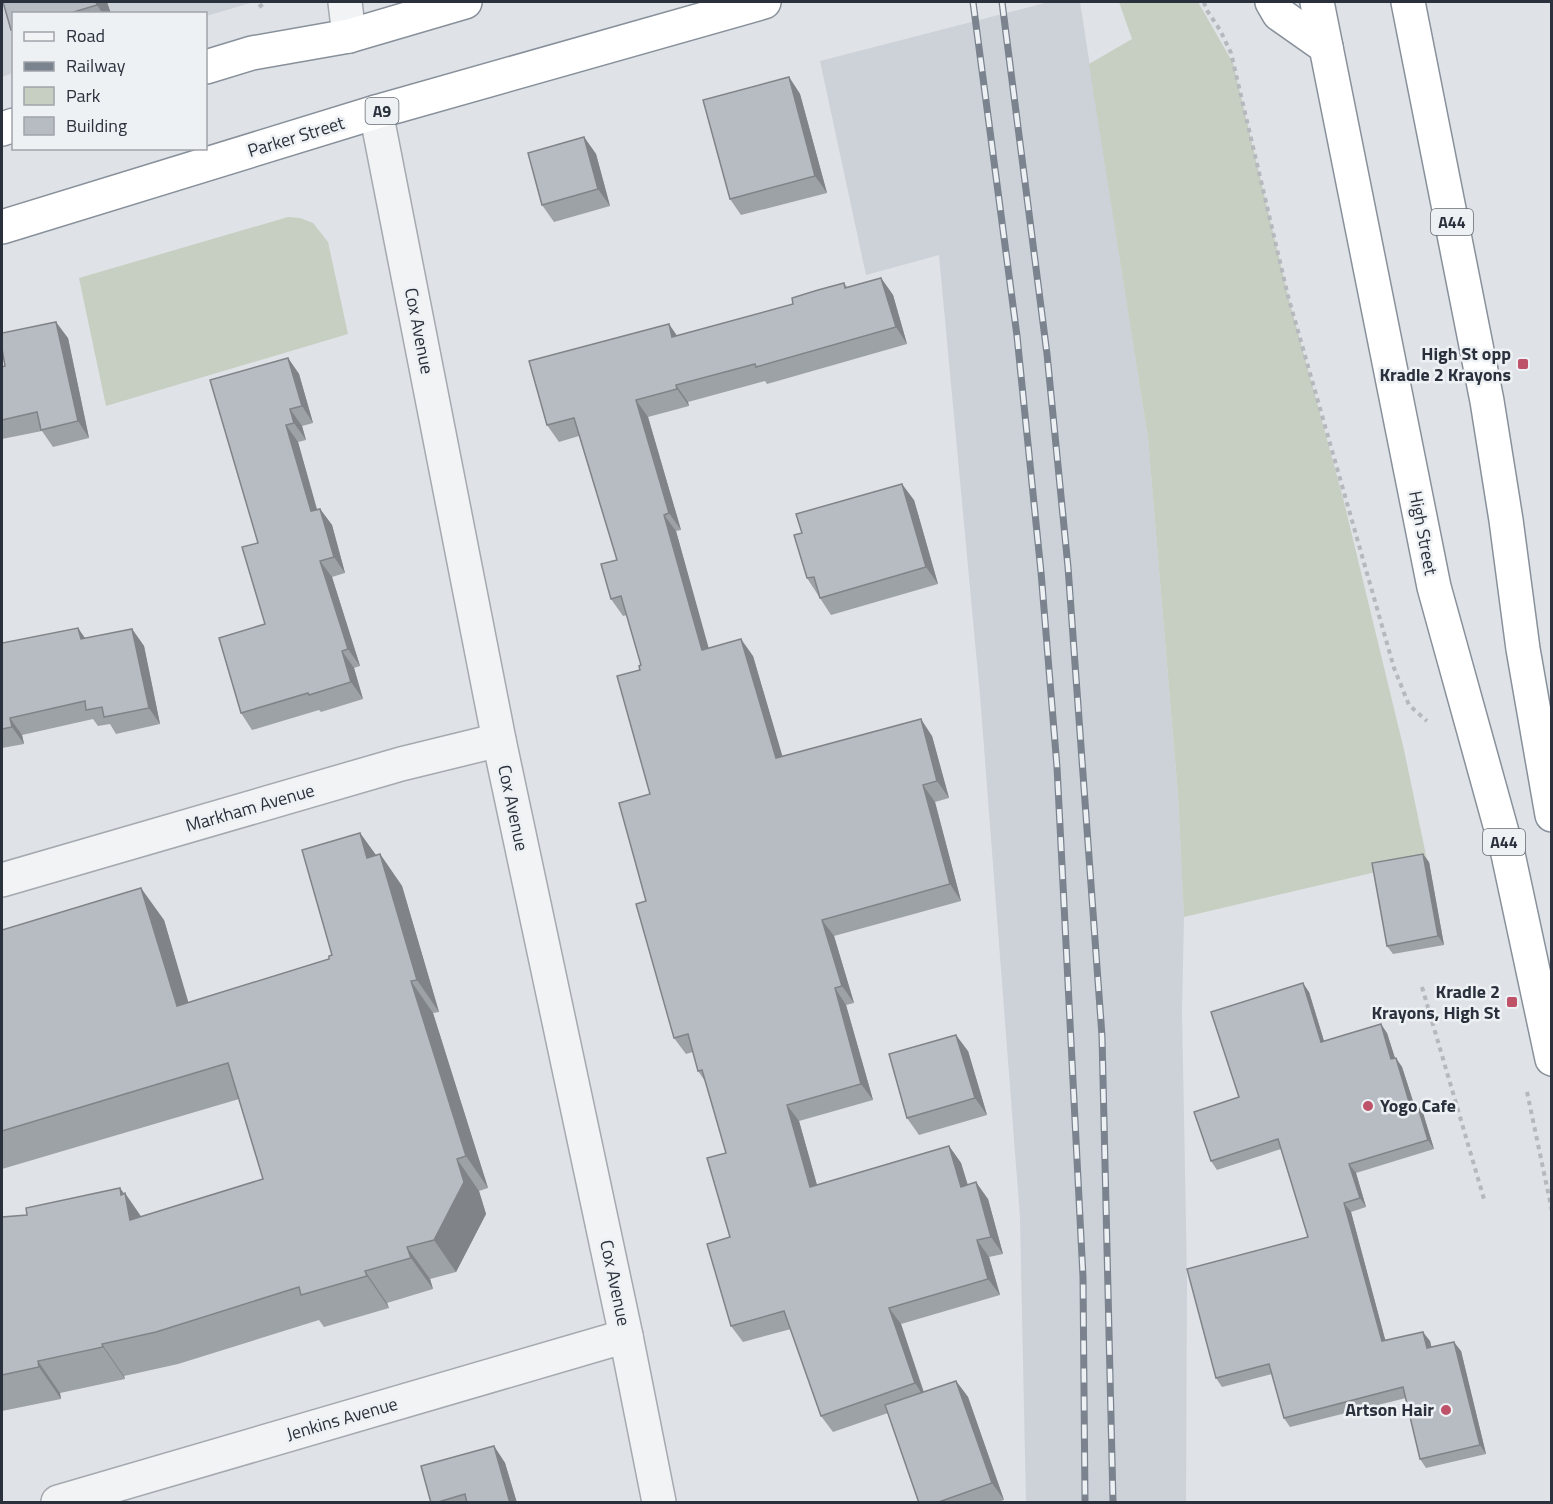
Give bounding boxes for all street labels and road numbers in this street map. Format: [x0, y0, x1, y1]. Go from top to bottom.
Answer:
road number: A9 [366, 98, 398, 124]
street label: Parker Street [244, 109, 348, 164]
road number: A44 [1431, 209, 1473, 235]
street label: Cox Avenue [398, 285, 441, 376]
street label: High Street [1402, 488, 1445, 578]
street label: Cox Avenue [491, 762, 536, 853]
street label: Markham Avenue [182, 776, 317, 839]
road number: A44 [1483, 829, 1525, 855]
street label: Cox Avenue [593, 1237, 638, 1328]
street label: Jenkins Avenue [283, 1390, 401, 1447]

